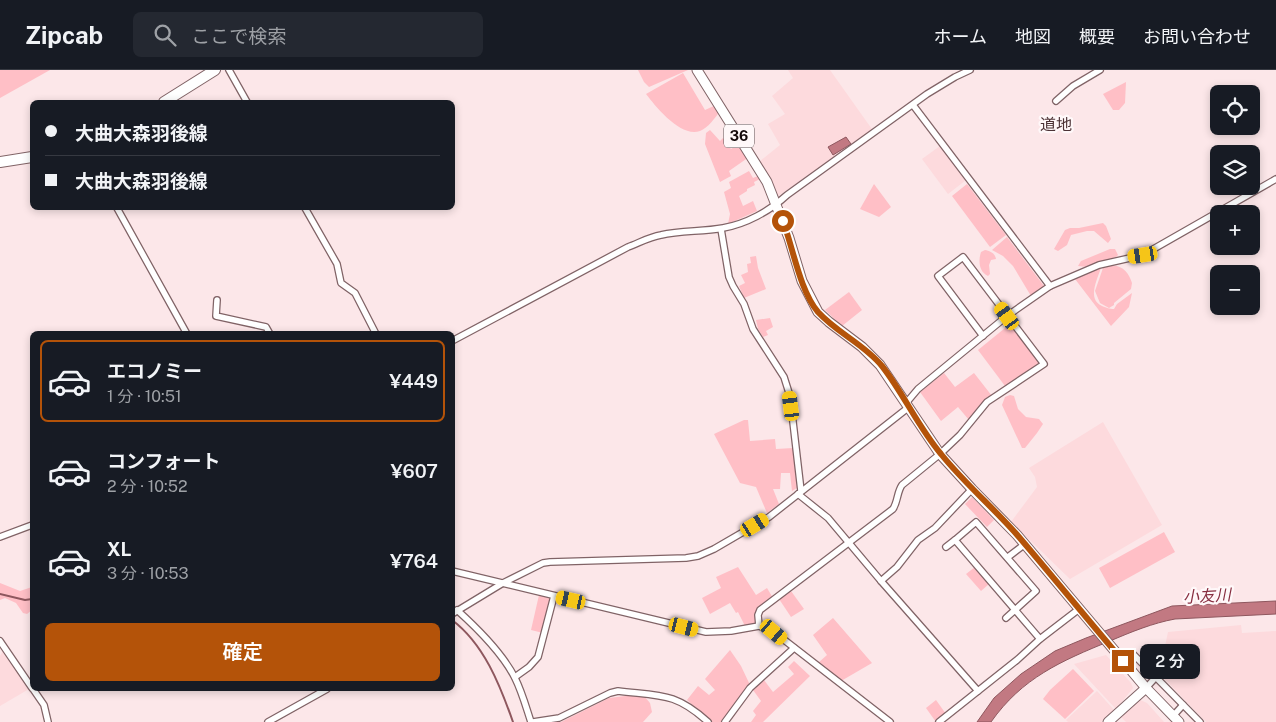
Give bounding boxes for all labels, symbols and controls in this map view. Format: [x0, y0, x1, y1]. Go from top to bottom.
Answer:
search box [133, 12, 483, 57]
text: Zipcab [25, 21, 103, 49]
icon: search [151, 21, 179, 49]
text: ここで検索 [191, 25, 286, 47]
text: ホーム [934, 26, 987, 47]
text: 地図 [1015, 26, 1051, 47]
text: 概要 [1079, 26, 1115, 47]
text: お問い合わせ [1143, 26, 1251, 47]
map controls [1210, 85, 1260, 315]
button: locate [1210, 85, 1260, 135]
district label: 道地 [1040, 115, 1072, 134]
text: 大曲大森羽後線 [75, 122, 208, 144]
road number: 36 [724, 124, 754, 148]
button: layers [1210, 145, 1260, 195]
text: 大曲大森羽後線 [75, 170, 208, 192]
button: + [1210, 205, 1260, 255]
route start [772, 210, 794, 232]
car [1127, 245, 1158, 265]
button: − [1210, 265, 1260, 315]
car [992, 299, 1021, 333]
icon: car [47, 359, 92, 404]
text: エコノミー [107, 360, 202, 382]
text: ¥449 [389, 370, 438, 392]
text: 1 分 · 10:51 [107, 387, 181, 406]
car [781, 390, 800, 422]
icon: car [47, 449, 92, 494]
text: コンフォート [107, 450, 220, 472]
text: ¥607 [390, 460, 438, 482]
text: 2 分 · 10:52 [107, 477, 187, 496]
car [738, 511, 771, 539]
text: XL [107, 538, 132, 560]
icon: car [47, 539, 92, 584]
text: ¥764 [390, 550, 438, 572]
text: 3 分 · 10:53 [107, 564, 189, 583]
water label: 小友川 [1183, 585, 1233, 607]
car [554, 589, 587, 611]
car [667, 616, 700, 638]
car [757, 617, 790, 647]
button: 確定 [45, 623, 440, 681]
callout: 2 分 [1140, 644, 1200, 678]
route end [1112, 650, 1134, 672]
text: 2 分 [1155, 652, 1185, 671]

